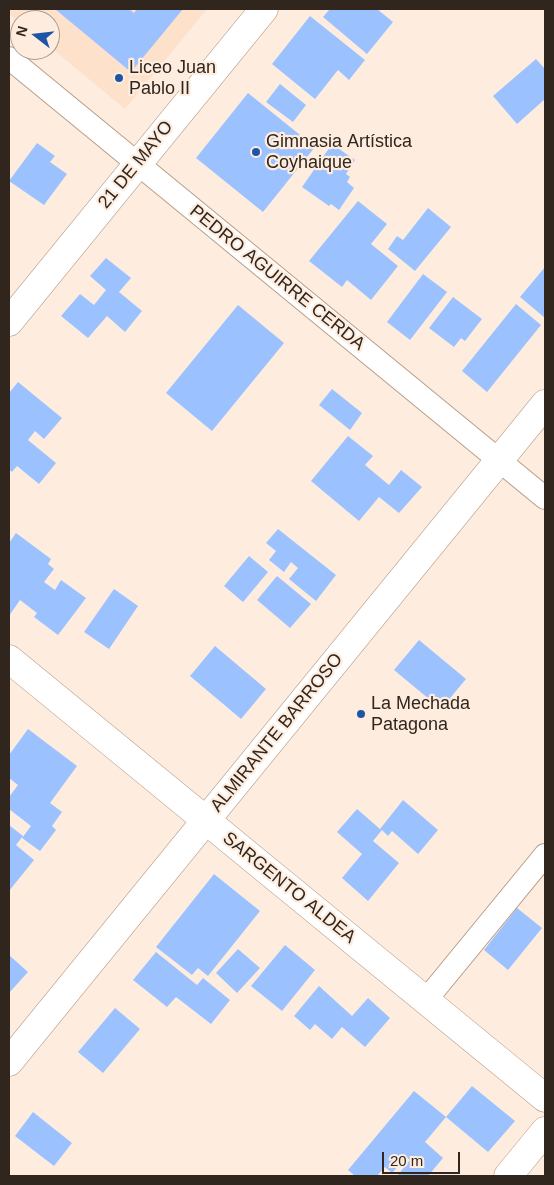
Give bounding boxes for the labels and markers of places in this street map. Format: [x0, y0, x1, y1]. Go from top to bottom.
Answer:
place label: Liceo Juan Pablo II [129, 57, 216, 100]
marker: Liceo Juan Pablo II [113, 72, 125, 84]
place label: Gimnasia Artística Coyhaique [266, 131, 412, 173]
marker: Gimnasia Artística Coyhaique [250, 146, 262, 158]
place label: La Mechada Patagona [371, 693, 470, 736]
marker: La Mechada Patagona [355, 708, 367, 720]

